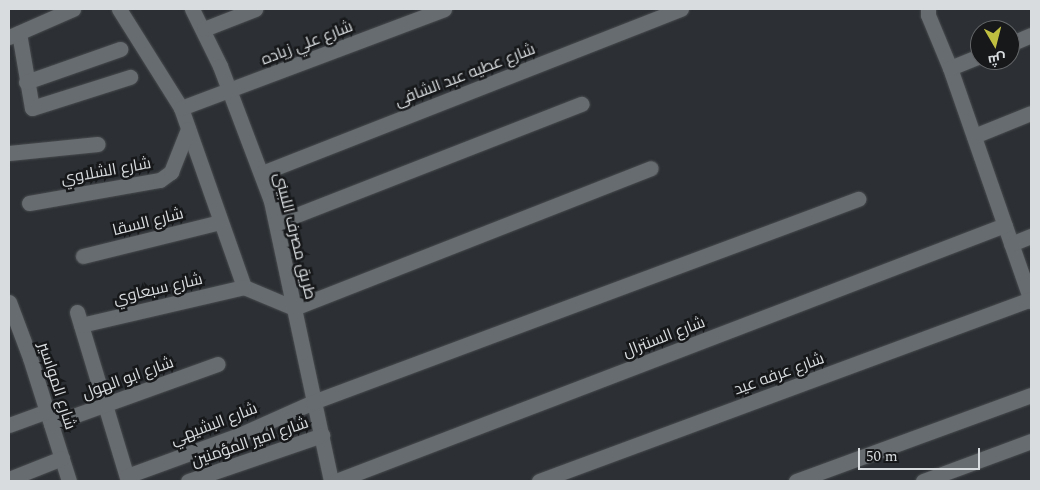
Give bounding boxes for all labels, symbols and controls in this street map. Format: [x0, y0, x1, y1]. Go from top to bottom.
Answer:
street label: شارع علي زياده [258, 17, 356, 69]
north arrow [970, 20, 1020, 70]
street label: شارع عطيه عبد الشافى [392, 39, 538, 111]
text: ش [987, 48, 1007, 71]
street label: شارع الشلاوي [59, 154, 153, 188]
street label: طريق مصرف اللبينى [270, 171, 320, 301]
street label: شارع السقا [111, 204, 185, 240]
street label: شارع سبعاوي [112, 269, 204, 309]
street label: شارع السنترال [620, 313, 708, 361]
street label: شارع المواسير [34, 340, 80, 432]
street label: شارع عرفه عيد [731, 349, 827, 399]
street label: شارع ابو الهول [80, 353, 176, 403]
street label: شارع البشيهي [168, 399, 260, 449]
street label: شارع امير المؤمنين [189, 413, 311, 471]
scale bar [860, 438, 982, 470]
text: 50 m [866, 445, 898, 468]

